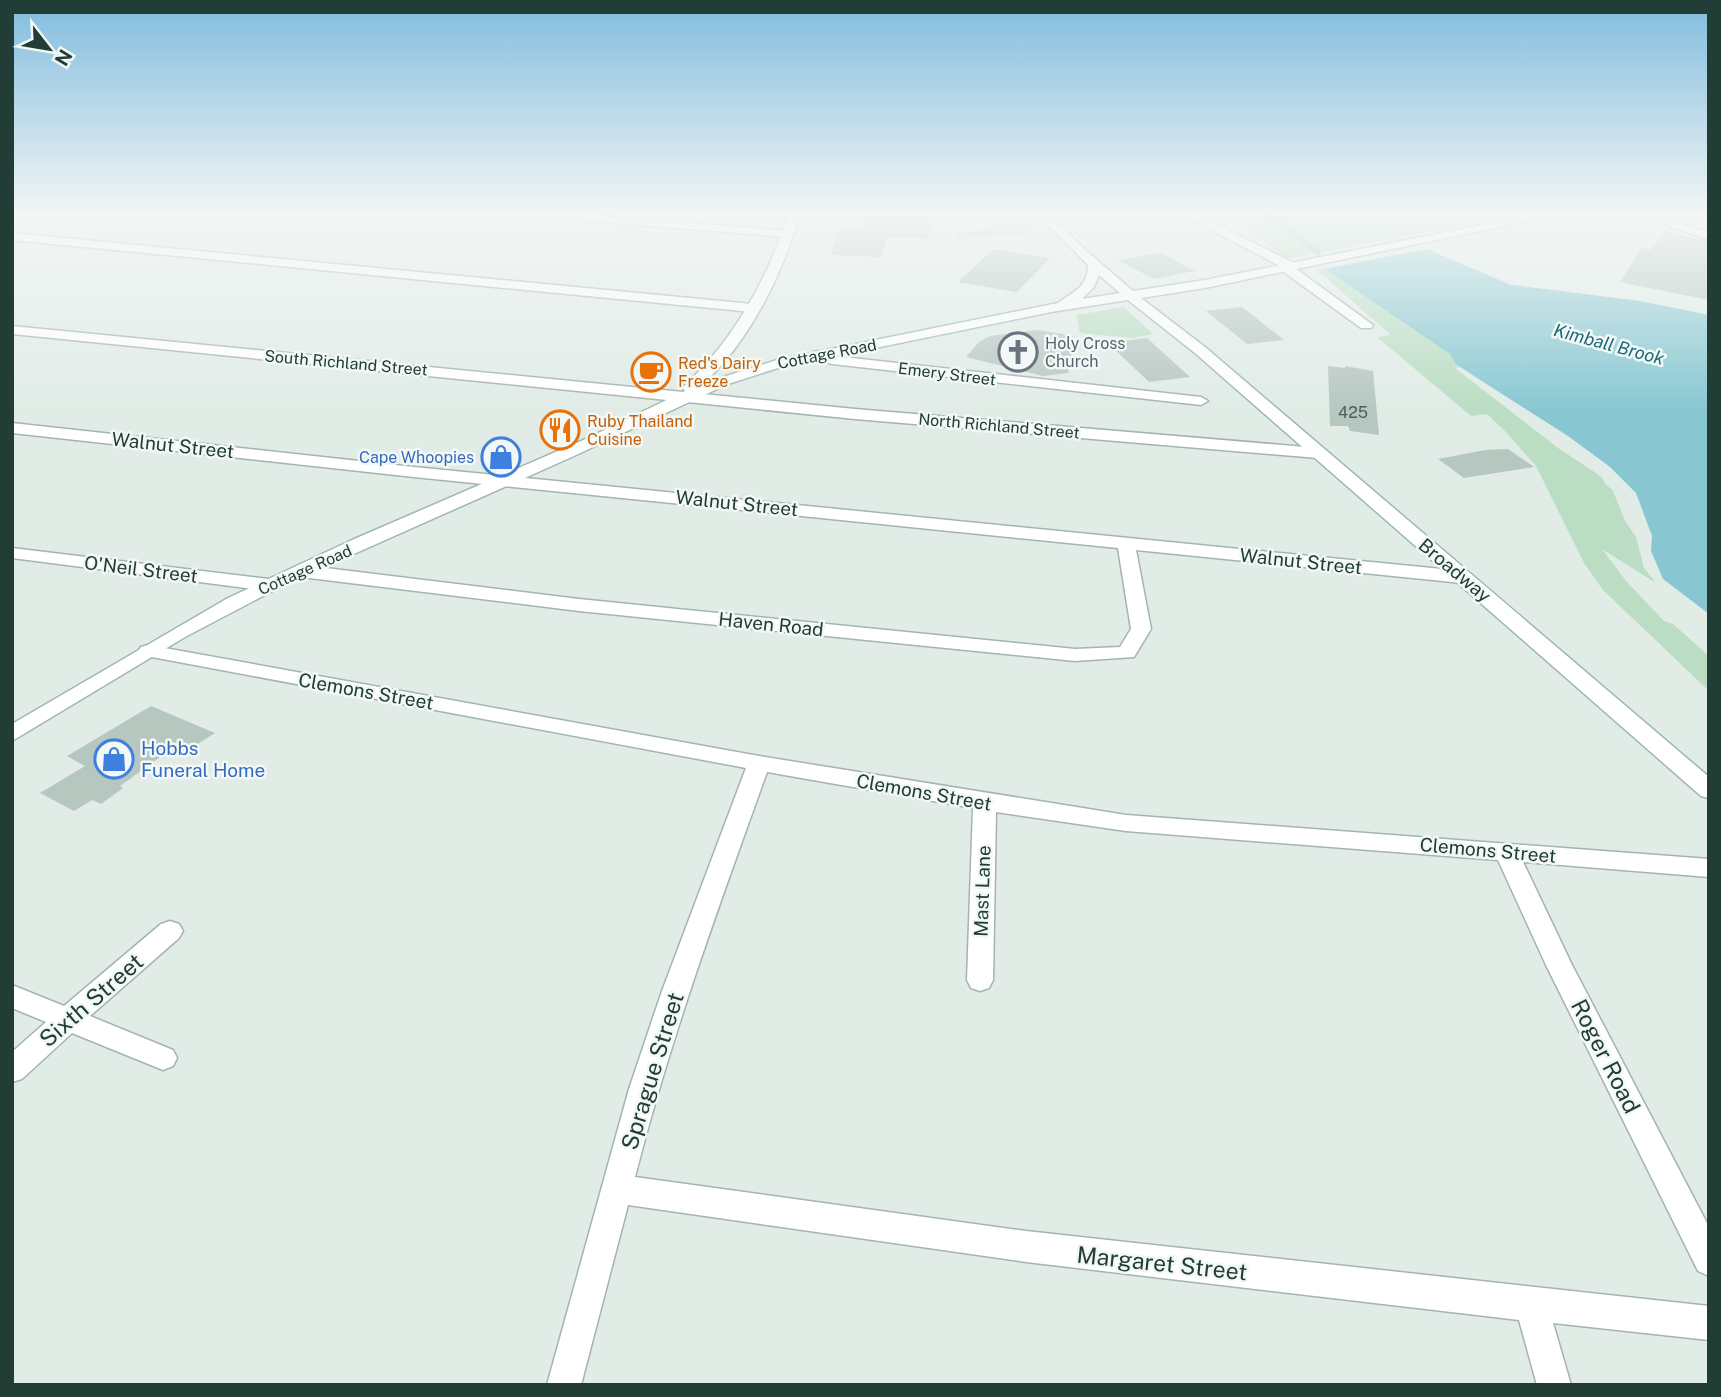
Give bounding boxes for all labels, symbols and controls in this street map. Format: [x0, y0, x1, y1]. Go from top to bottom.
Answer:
north arrow [14, 14, 84, 84]
text: N [50, 46, 77, 70]
water label: Kimball Brook [1551, 319, 1667, 369]
church icon: Holy Cross Church [997, 331, 1039, 373]
place label: Holy Cross Church [1045, 334, 1125, 371]
street label: Cottage Road [776, 335, 878, 373]
street label: South Richland Street [264, 346, 428, 380]
cafe icon: Red's Dairy Freeze [630, 351, 672, 393]
place label: Red's Dairy Freeze [678, 354, 761, 391]
street label: Emery Street [897, 359, 997, 389]
house number: 425 [1338, 403, 1368, 422]
restaurant icon: Ruby Thailand Cuisine [539, 409, 581, 451]
street label: North Richland Street [918, 409, 1080, 443]
place label: Ruby Thailand Cuisine [587, 412, 693, 449]
street label: Walnut Street [111, 428, 235, 462]
shop icon: Cape Whoopies [480, 436, 522, 478]
place label: Cape Whoopies [359, 448, 474, 467]
street label: Walnut Street [675, 486, 799, 520]
street label: Broadway [1414, 533, 1496, 607]
street label: Cottage Road [255, 541, 355, 599]
street label: Walnut Street [1239, 544, 1363, 578]
street label: O'Neil Street [83, 551, 199, 587]
street label: Haven Road [717, 608, 825, 640]
street label: Clemons Street [297, 668, 435, 714]
place label: Hobbs Funeral Home [141, 737, 265, 781]
shop icon: Hobbs Funeral Home [93, 738, 135, 780]
street label: Clemons Street [855, 769, 993, 815]
street label: Clemons Street [1419, 833, 1557, 867]
street label: Mast Lane [969, 845, 995, 937]
street label: Sixth Street [34, 948, 148, 1052]
street label: Sprague Street [615, 989, 689, 1153]
street label: Roger Road [1566, 995, 1646, 1117]
street label: Margaret Street [1075, 1241, 1249, 1285]

